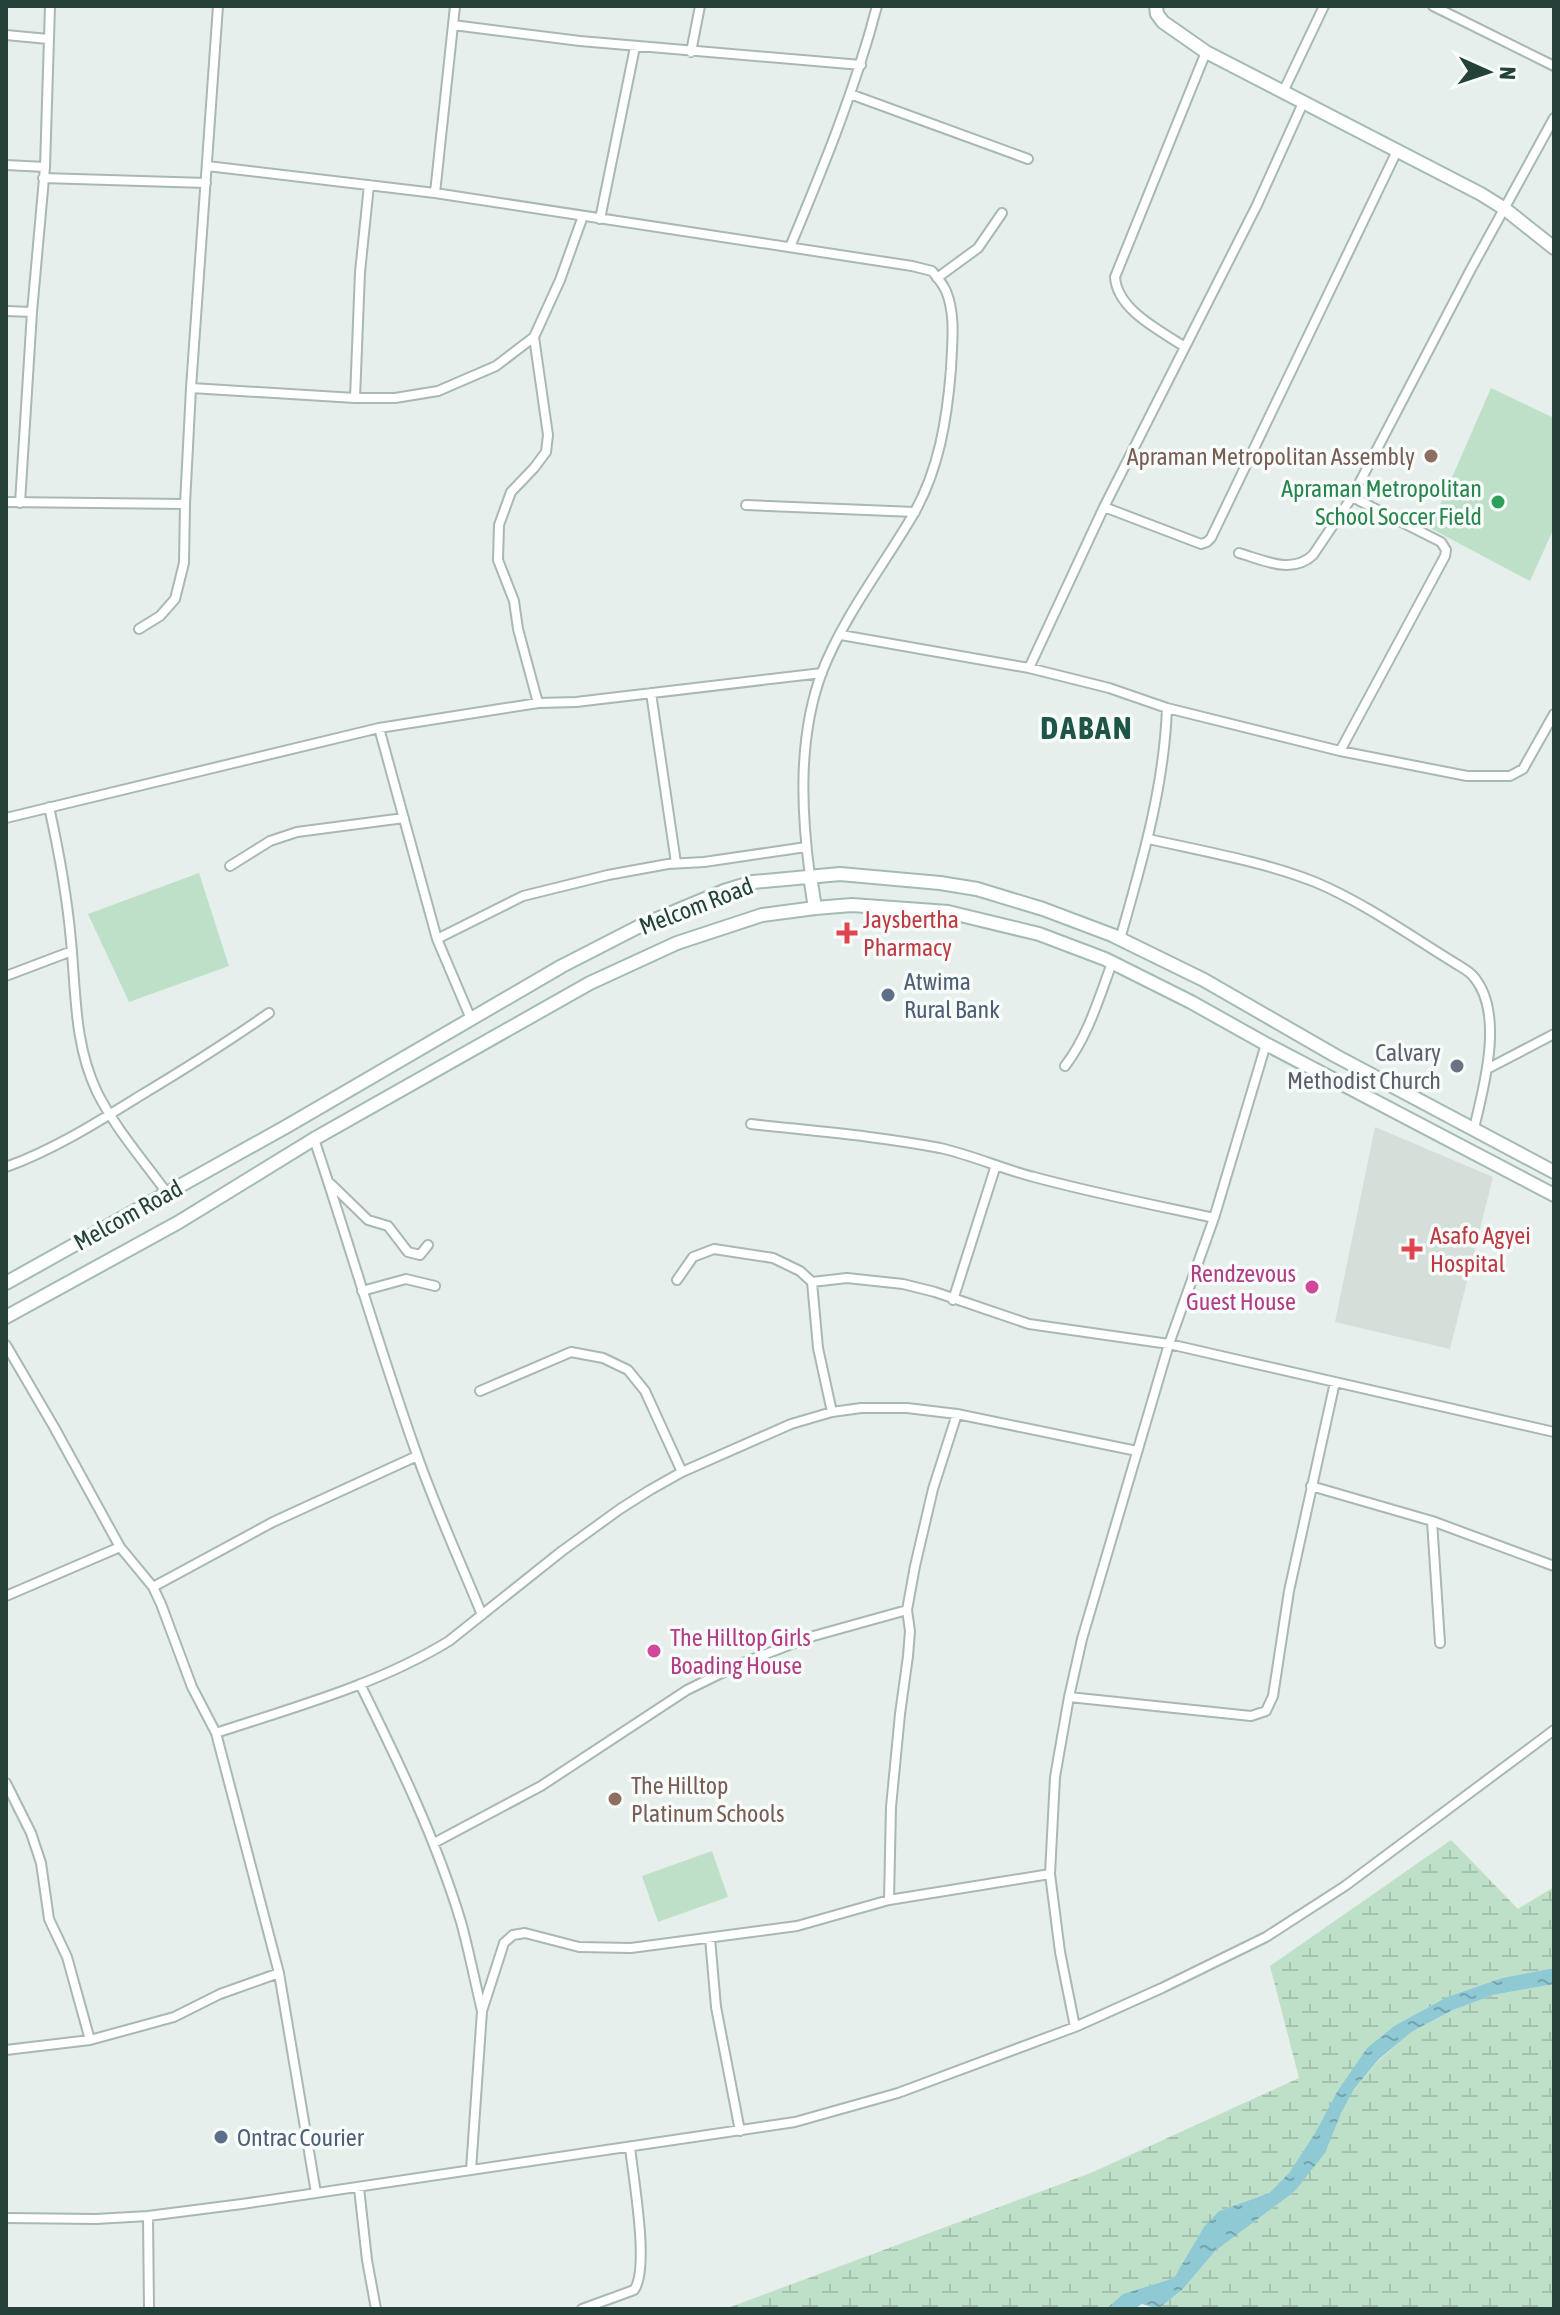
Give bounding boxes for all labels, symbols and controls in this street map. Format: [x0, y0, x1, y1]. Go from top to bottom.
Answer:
north arrow [1448, 32, 1528, 112]
text: N [1495, 66, 1521, 80]
place label: Apraman Metropolitan Assembly [1127, 443, 1415, 470]
marker: Apraman Metropolitan Assembly [1422, 447, 1440, 465]
place label: Apraman Metropolitan School Soccer Field [1281, 475, 1482, 530]
marker: Apraman Metropolitan School Soccer Field [1489, 493, 1507, 511]
district label: DABAN [1040, 709, 1134, 746]
street label: Melcom Road [635, 872, 757, 940]
place label: Jaysbertha Pharmacy [863, 906, 959, 961]
marker: Jaysbertha Pharmacy [838, 924, 856, 942]
place label: Atwima Rural Bank [904, 968, 1000, 1023]
marker: Atwima Rural Bank [879, 986, 897, 1004]
place label: Calvary Methodist Church [1287, 1039, 1441, 1094]
marker: Calvary Methodist Church [1448, 1057, 1466, 1075]
street label: Melcom Road [69, 1174, 187, 1256]
place label: Asafo Agyei Hospital [1430, 1222, 1531, 1277]
marker: Asafo Agyei Hospital [1401, 1238, 1423, 1260]
place label: Rendzevous Guest House [1186, 1260, 1296, 1315]
marker: Rendzevous Guest House [1303, 1278, 1321, 1296]
place label: The Hilltop Girls Boading House [670, 1624, 811, 1679]
marker: The Hilltop Girls Boading House [645, 1642, 663, 1660]
place label: The Hilltop Platinum Schools [631, 1772, 785, 1827]
marker: The Hilltop Platinum Schools [606, 1790, 624, 1808]
place label: Ontrac Courier [237, 2124, 365, 2151]
marker: Ontrac Courier [212, 2128, 230, 2146]

